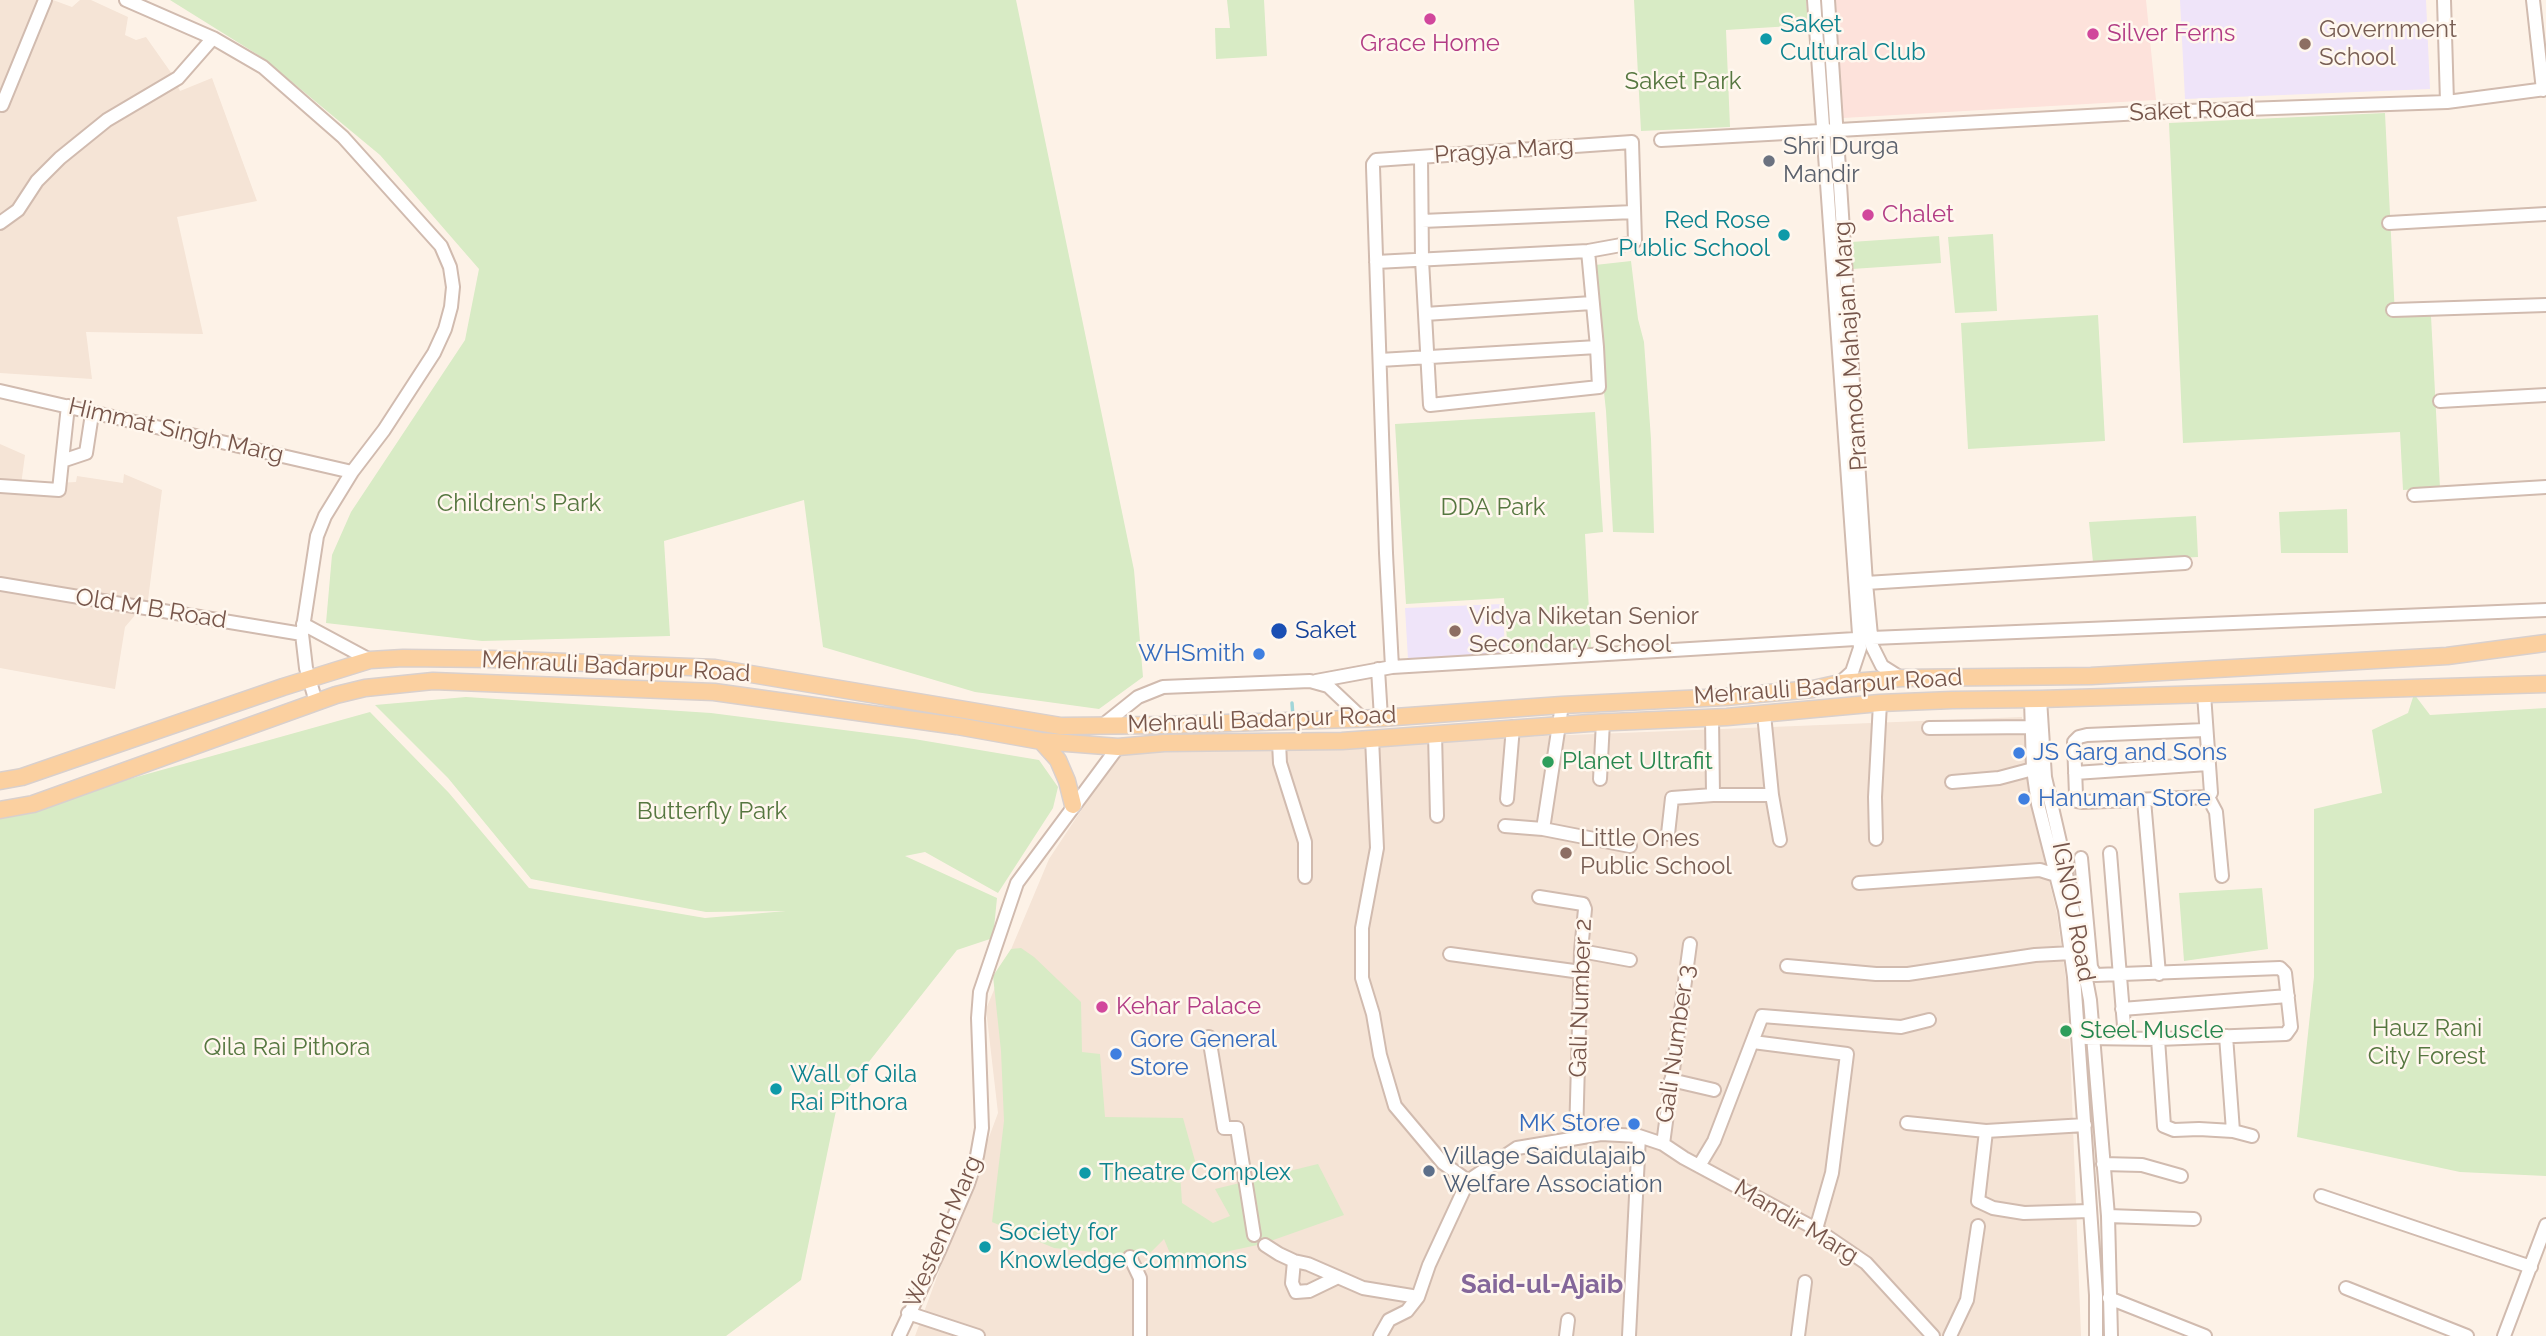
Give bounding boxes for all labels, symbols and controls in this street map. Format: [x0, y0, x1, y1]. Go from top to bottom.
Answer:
marker: Grace Home [1422, 11, 1438, 27]
place label: Saket Cultural Club [1780, 11, 1926, 67]
place label: Government School [2319, 16, 2457, 72]
place label: Silver Ferns [2107, 20, 2235, 48]
marker: Silver Ferns [2085, 26, 2101, 42]
place label: Grace Home [1360, 30, 1500, 58]
marker: Saket Cultural Club [1758, 31, 1774, 47]
marker: Government School [2297, 36, 2313, 52]
park label: Saket Park [1625, 68, 1741, 96]
street label: Saket Road [2129, 94, 2255, 128]
street label: Pragya Marg [1433, 132, 1575, 170]
place label: Shri Durga Mandir [1783, 133, 1899, 189]
marker: Shri Durga Mandir [1761, 153, 1777, 169]
place label: Chalet [1882, 201, 1954, 229]
place label: Red Rose Public School [1618, 207, 1770, 263]
marker: Chalet [1860, 207, 1876, 223]
street label: Pramod Mahajan Marg [1828, 220, 1874, 472]
marker: Red Rose Public School [1776, 227, 1792, 243]
street label: Himmat Singh Marg [66, 392, 286, 470]
park label: Children's Park [437, 490, 601, 518]
park label: DDA Park [1440, 494, 1546, 522]
street label: Old M B Road [73, 583, 229, 635]
place label: Vidya Niketan Senior Secondary School [1469, 603, 1699, 659]
place label: Saket [1295, 617, 1357, 645]
marker: Saket [1269, 621, 1289, 641]
marker: Vidya Niketan Senior Secondary School [1447, 623, 1463, 639]
place label: WHSmith [1138, 640, 1245, 668]
street label: Mehrauli Badarpur Road [481, 646, 751, 688]
marker: WHSmith [1251, 646, 1267, 662]
street label: Mehrauli Badarpur Road [1693, 663, 1963, 711]
street label: Mehrauli Badarpur Road [1127, 701, 1397, 739]
place label: JS Garg and Sons [2033, 739, 2227, 767]
marker: JS Garg and Sons [2011, 745, 2027, 761]
place label: Planet Ultrafit [1562, 748, 1713, 776]
marker: Planet Ultrafit [1540, 754, 1556, 770]
place label: Hanuman Store [2038, 785, 2211, 813]
marker: Hanuman Store [2016, 791, 2032, 807]
park label: Butterfly Park [637, 798, 787, 826]
place label: Little Ones Public School [1580, 825, 1732, 881]
street label: IGNOU Road [2045, 840, 2101, 984]
marker: Little Ones Public School [1558, 845, 1574, 861]
street label: Gali Number 2 [1564, 918, 1598, 1078]
street label: Gali Number 3 [1651, 963, 1701, 1125]
place label: Kehar Palace [1116, 993, 1261, 1021]
marker: Kehar Palace [1094, 999, 1110, 1015]
park label: Hauz Rani City Forest [2368, 1015, 2486, 1071]
place label: Steel Muscle [2080, 1017, 2224, 1045]
marker: Steel Muscle [2058, 1023, 2074, 1039]
place label: Gore General Store [1130, 1026, 1277, 1082]
park label: Qila Rai Pithora [204, 1034, 370, 1062]
marker: Gore General Store [1108, 1046, 1124, 1062]
place label: Wall of Qila Rai Pithora [790, 1061, 917, 1117]
marker: Wall of Qila Rai Pithora [768, 1081, 784, 1097]
place label: MK Store [1519, 1110, 1620, 1138]
marker: MK Store [1626, 1116, 1642, 1132]
place label: Village Saidulajaib Welfare Association [1443, 1143, 1663, 1199]
street label: Westend Marg [898, 1151, 988, 1313]
place label: Theatre Complex [1099, 1159, 1291, 1187]
marker: Village Saidulajaib Welfare Association [1421, 1163, 1437, 1179]
marker: Theatre Complex [1077, 1165, 1093, 1181]
street label: Mandir Marg [1729, 1174, 1863, 1270]
place label: Society for Knowledge Commons [999, 1219, 1247, 1275]
marker: Society for Knowledge Commons [977, 1239, 993, 1255]
district label: Said-ul-Ajaib [1461, 1269, 1623, 1301]

